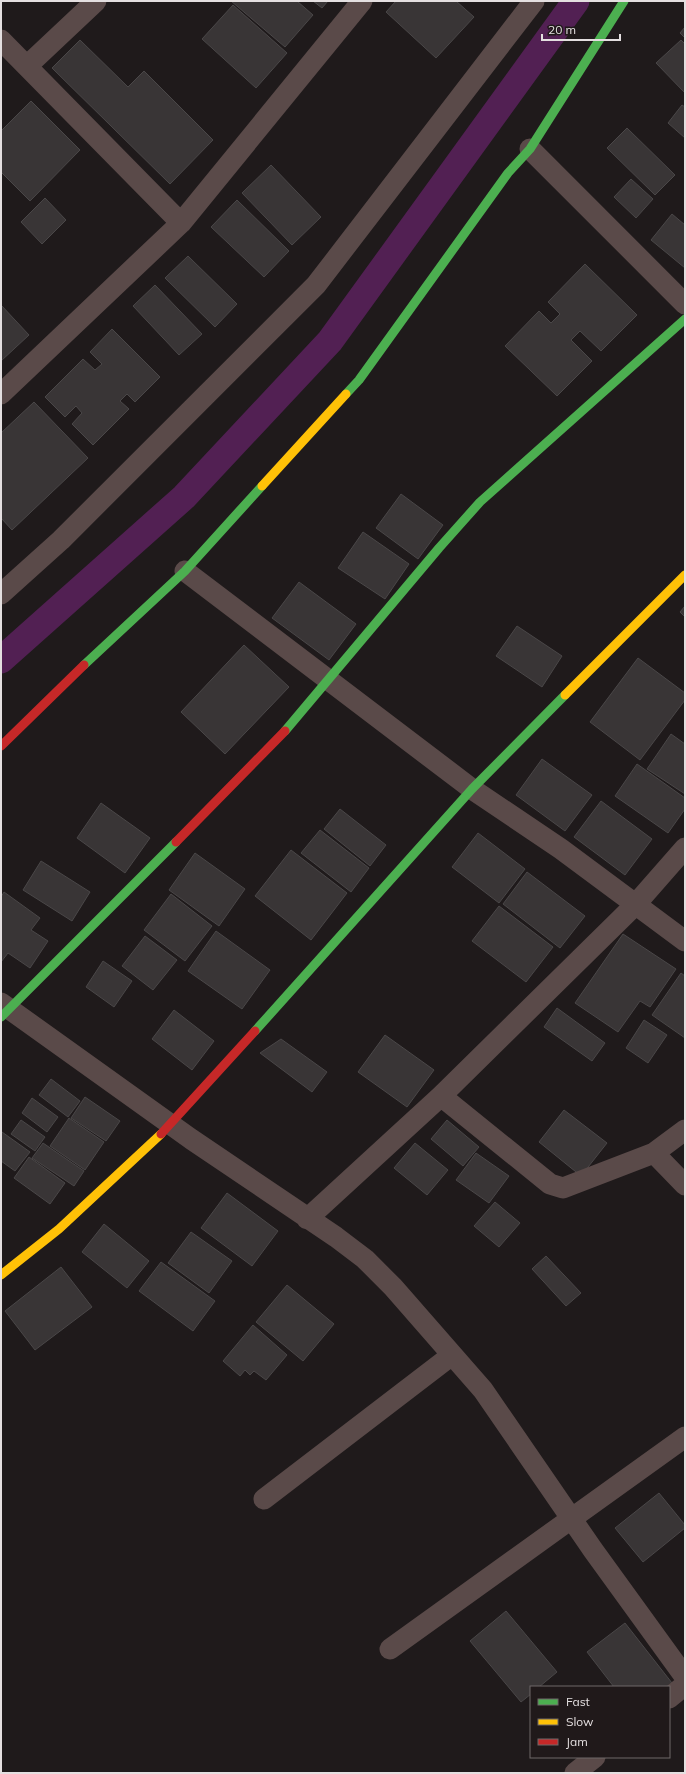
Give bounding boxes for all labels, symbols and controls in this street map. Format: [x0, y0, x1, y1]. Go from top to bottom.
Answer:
scale bar [542, 16, 620, 42]
text: 20 m [548, 22, 576, 37]
legend [530, 1686, 670, 1758]
text: Fast [566, 1694, 590, 1709]
text: Slow [566, 1714, 594, 1729]
text: Jam [566, 1734, 588, 1749]

